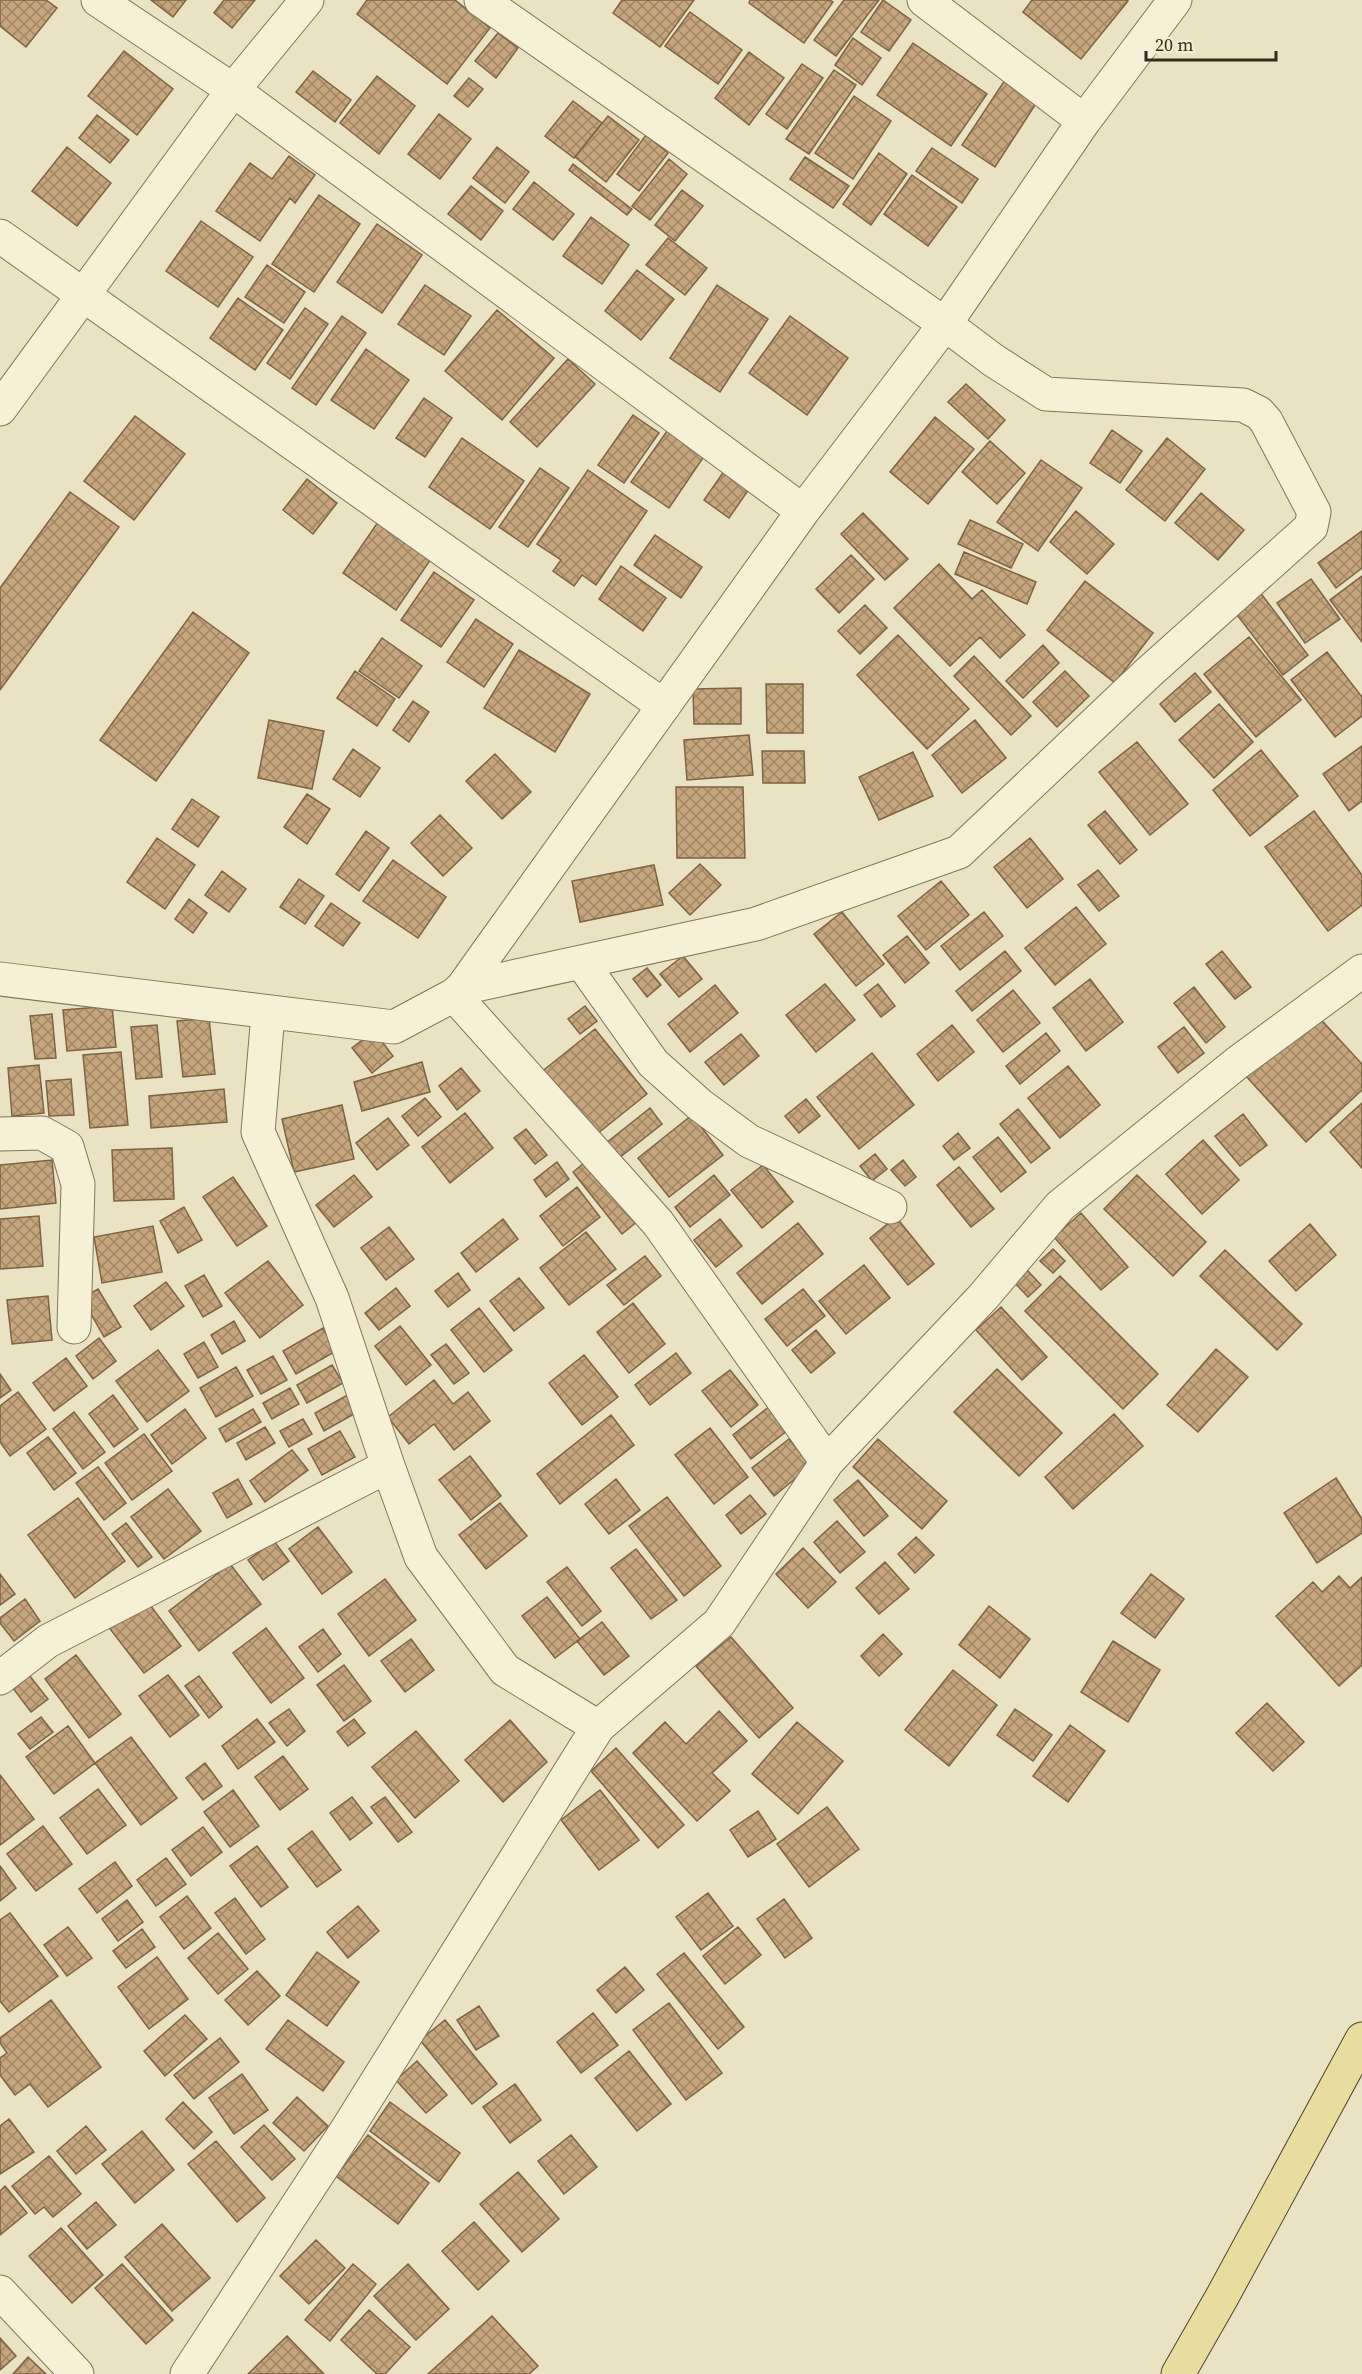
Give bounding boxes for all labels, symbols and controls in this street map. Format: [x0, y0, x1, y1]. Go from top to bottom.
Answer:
scale bar [1146, 24, 1276, 62]
text: 20 m [1155, 32, 1193, 57]

